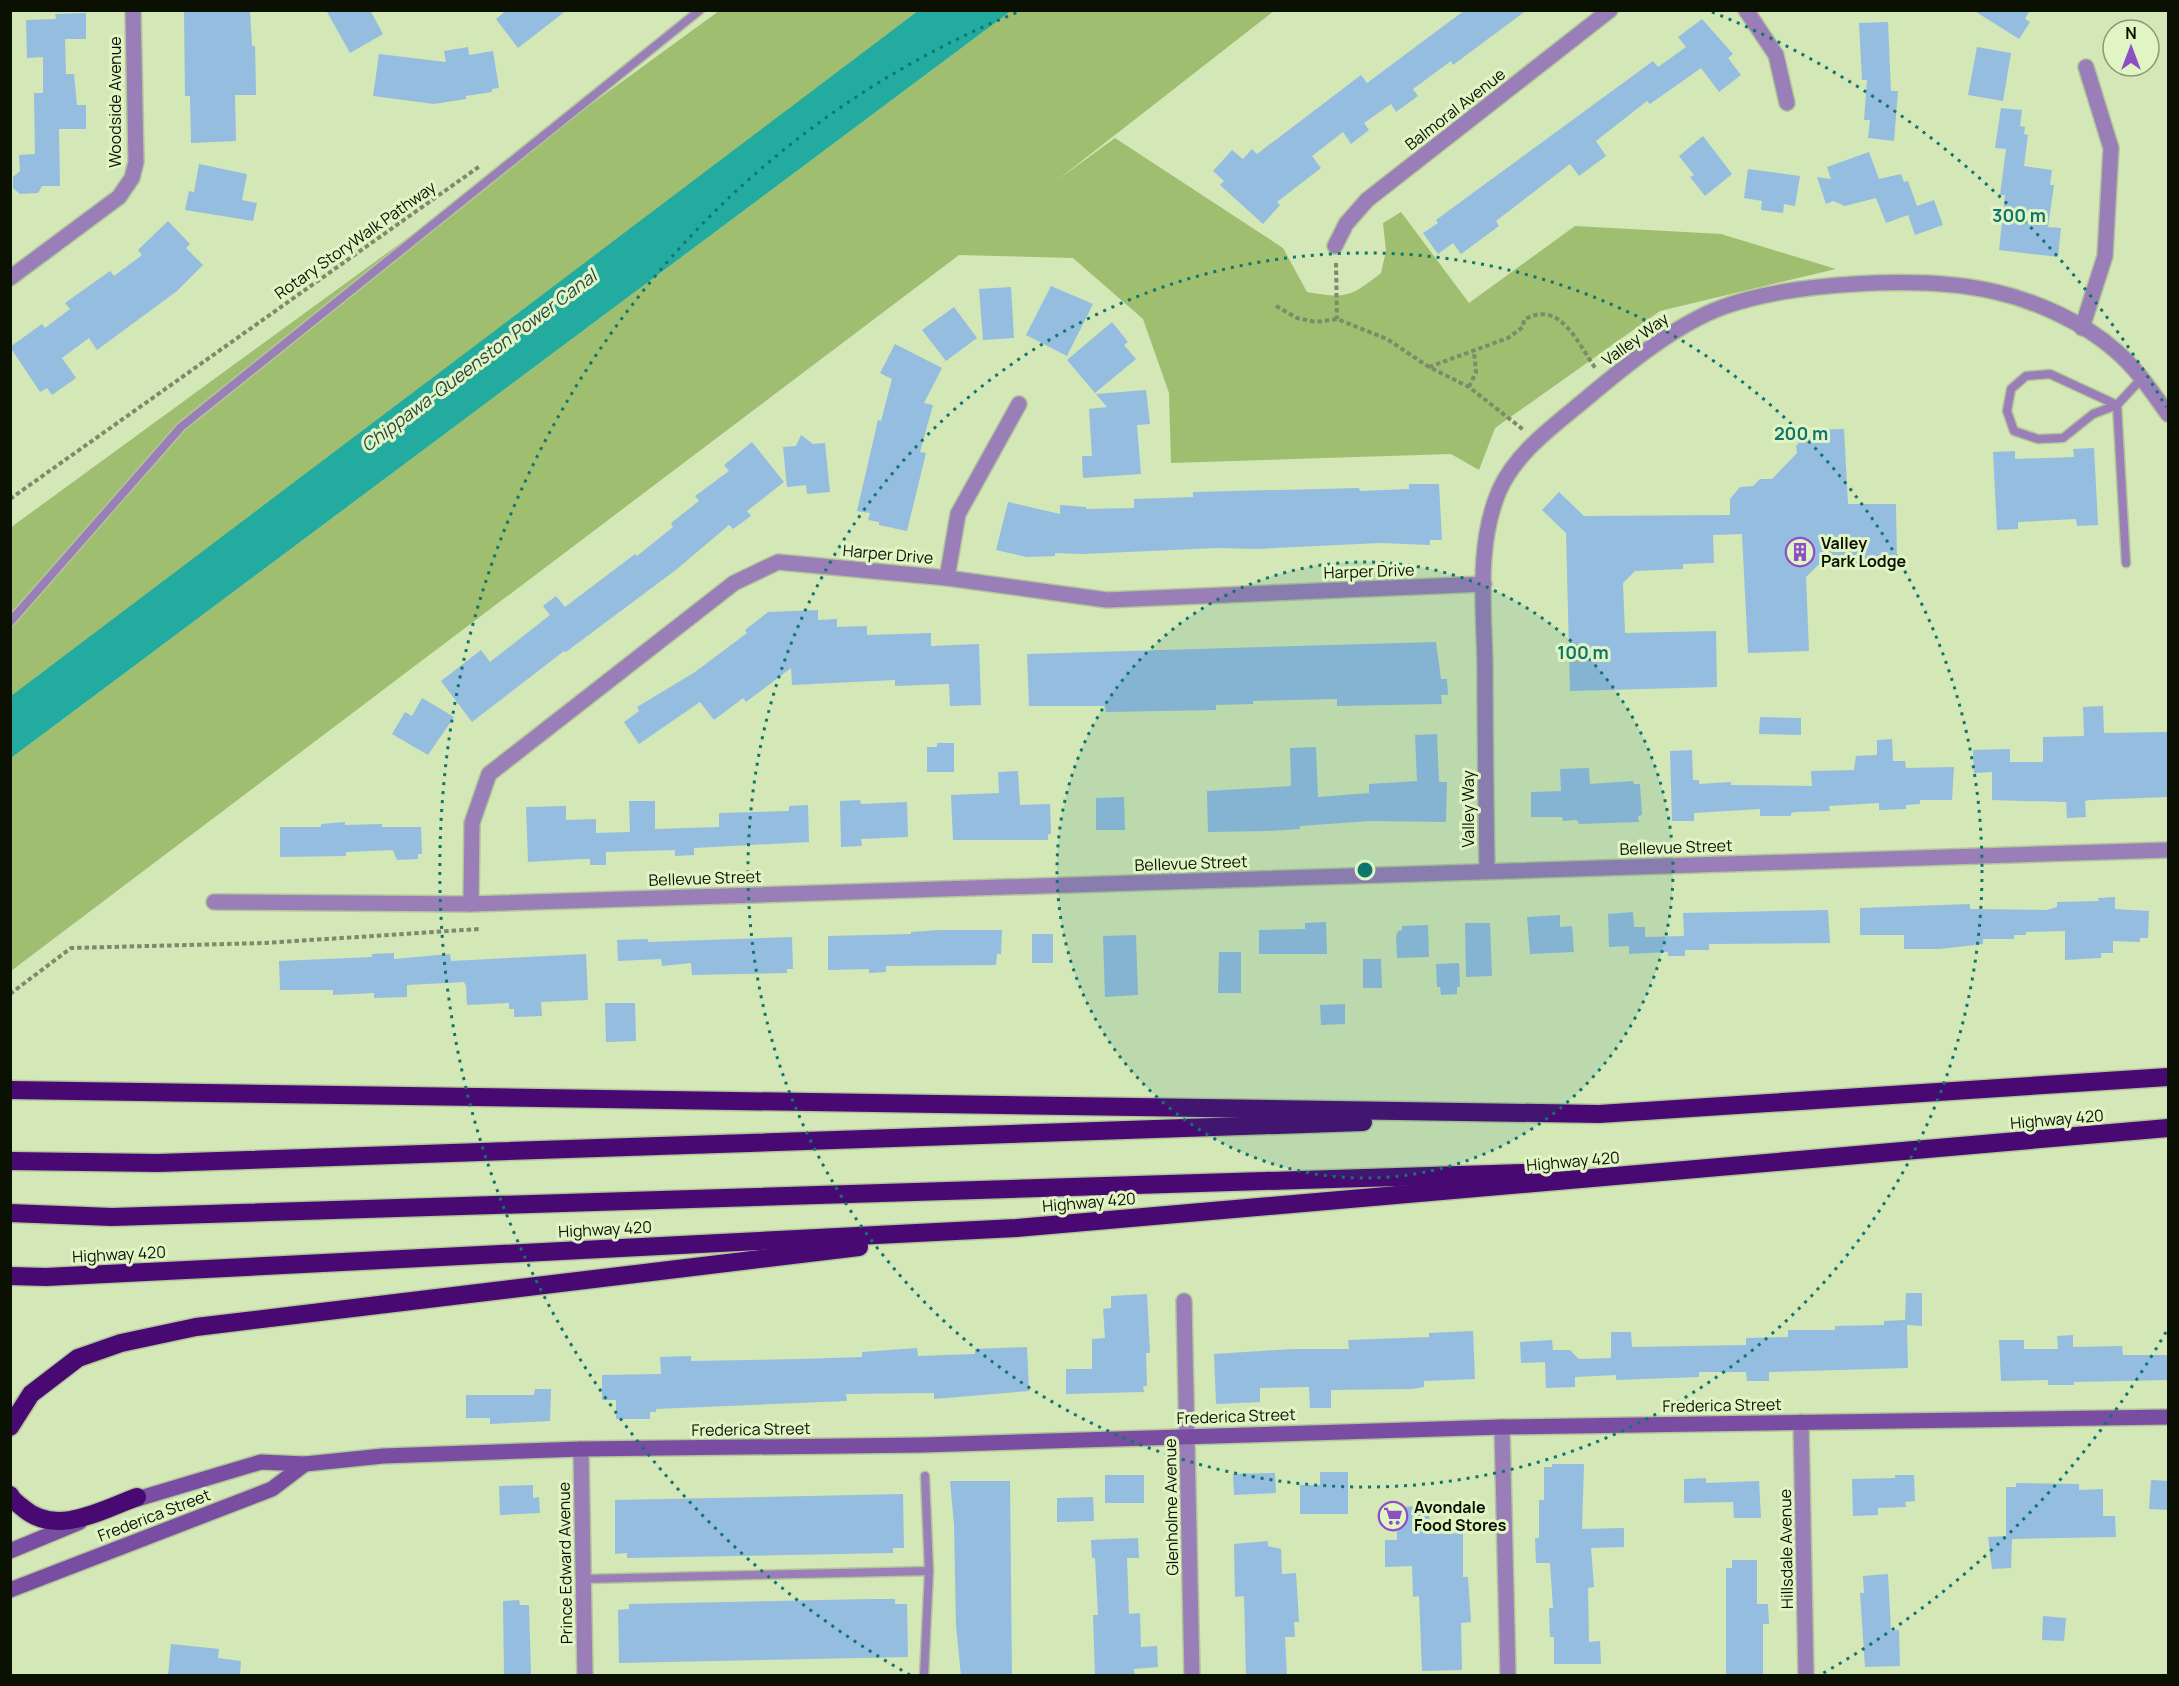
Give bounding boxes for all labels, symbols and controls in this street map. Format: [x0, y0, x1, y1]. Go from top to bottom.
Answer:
north arrow [2101, 18, 2161, 78]
text: N [2125, 22, 2137, 44]
street label: Woodside Avenue [104, 36, 126, 168]
street label: Balmoral Avenue [1400, 63, 1510, 155]
street label: Rotary StoryWalk Pathway [270, 175, 441, 304]
text: 300 m [1992, 203, 2046, 227]
water label: Chippawa-Queenston Power Canal [356, 262, 603, 457]
street label: Valley Way [1597, 307, 1673, 371]
text: 200 m [1774, 421, 1828, 445]
place label: Valley Park Lodge [1821, 532, 1907, 572]
building icon: Valley Park Lodge [1784, 536, 1816, 568]
street label: Harper Drive [842, 539, 934, 569]
street label: Harper Drive [1323, 558, 1415, 584]
text: 100 m [1557, 640, 1609, 664]
street label: Valley Way [1457, 770, 1479, 848]
street label: Bellevue Street [1619, 834, 1733, 860]
street label: Bellevue Street [1134, 850, 1248, 876]
centre of rings [1355, 860, 1375, 880]
street label: Bellevue Street [648, 865, 762, 891]
street label: Highway 420 [2009, 1104, 2105, 1134]
street label: Highway 420 [1525, 1146, 1621, 1176]
street label: Highway 420 [1041, 1187, 1137, 1217]
street label: Highway 420 [558, 1216, 652, 1242]
street label: Highway 420 [72, 1241, 166, 1267]
street label: Frederica Street [1662, 1393, 1782, 1417]
street label: Frederica Street [1176, 1403, 1296, 1429]
street label: Frederica Street [691, 1417, 811, 1441]
street label: Glenholme Avenue [1159, 1438, 1183, 1576]
street label: Prince Edward Avenue [553, 1482, 577, 1644]
street label: Frederica Street [94, 1483, 214, 1547]
street label: Hillsdale Avenue [1774, 1489, 1798, 1609]
place label: Avondale Food Stores [1414, 1496, 1507, 1536]
supermarket icon: Avondale Food Stores [1377, 1500, 1409, 1532]

